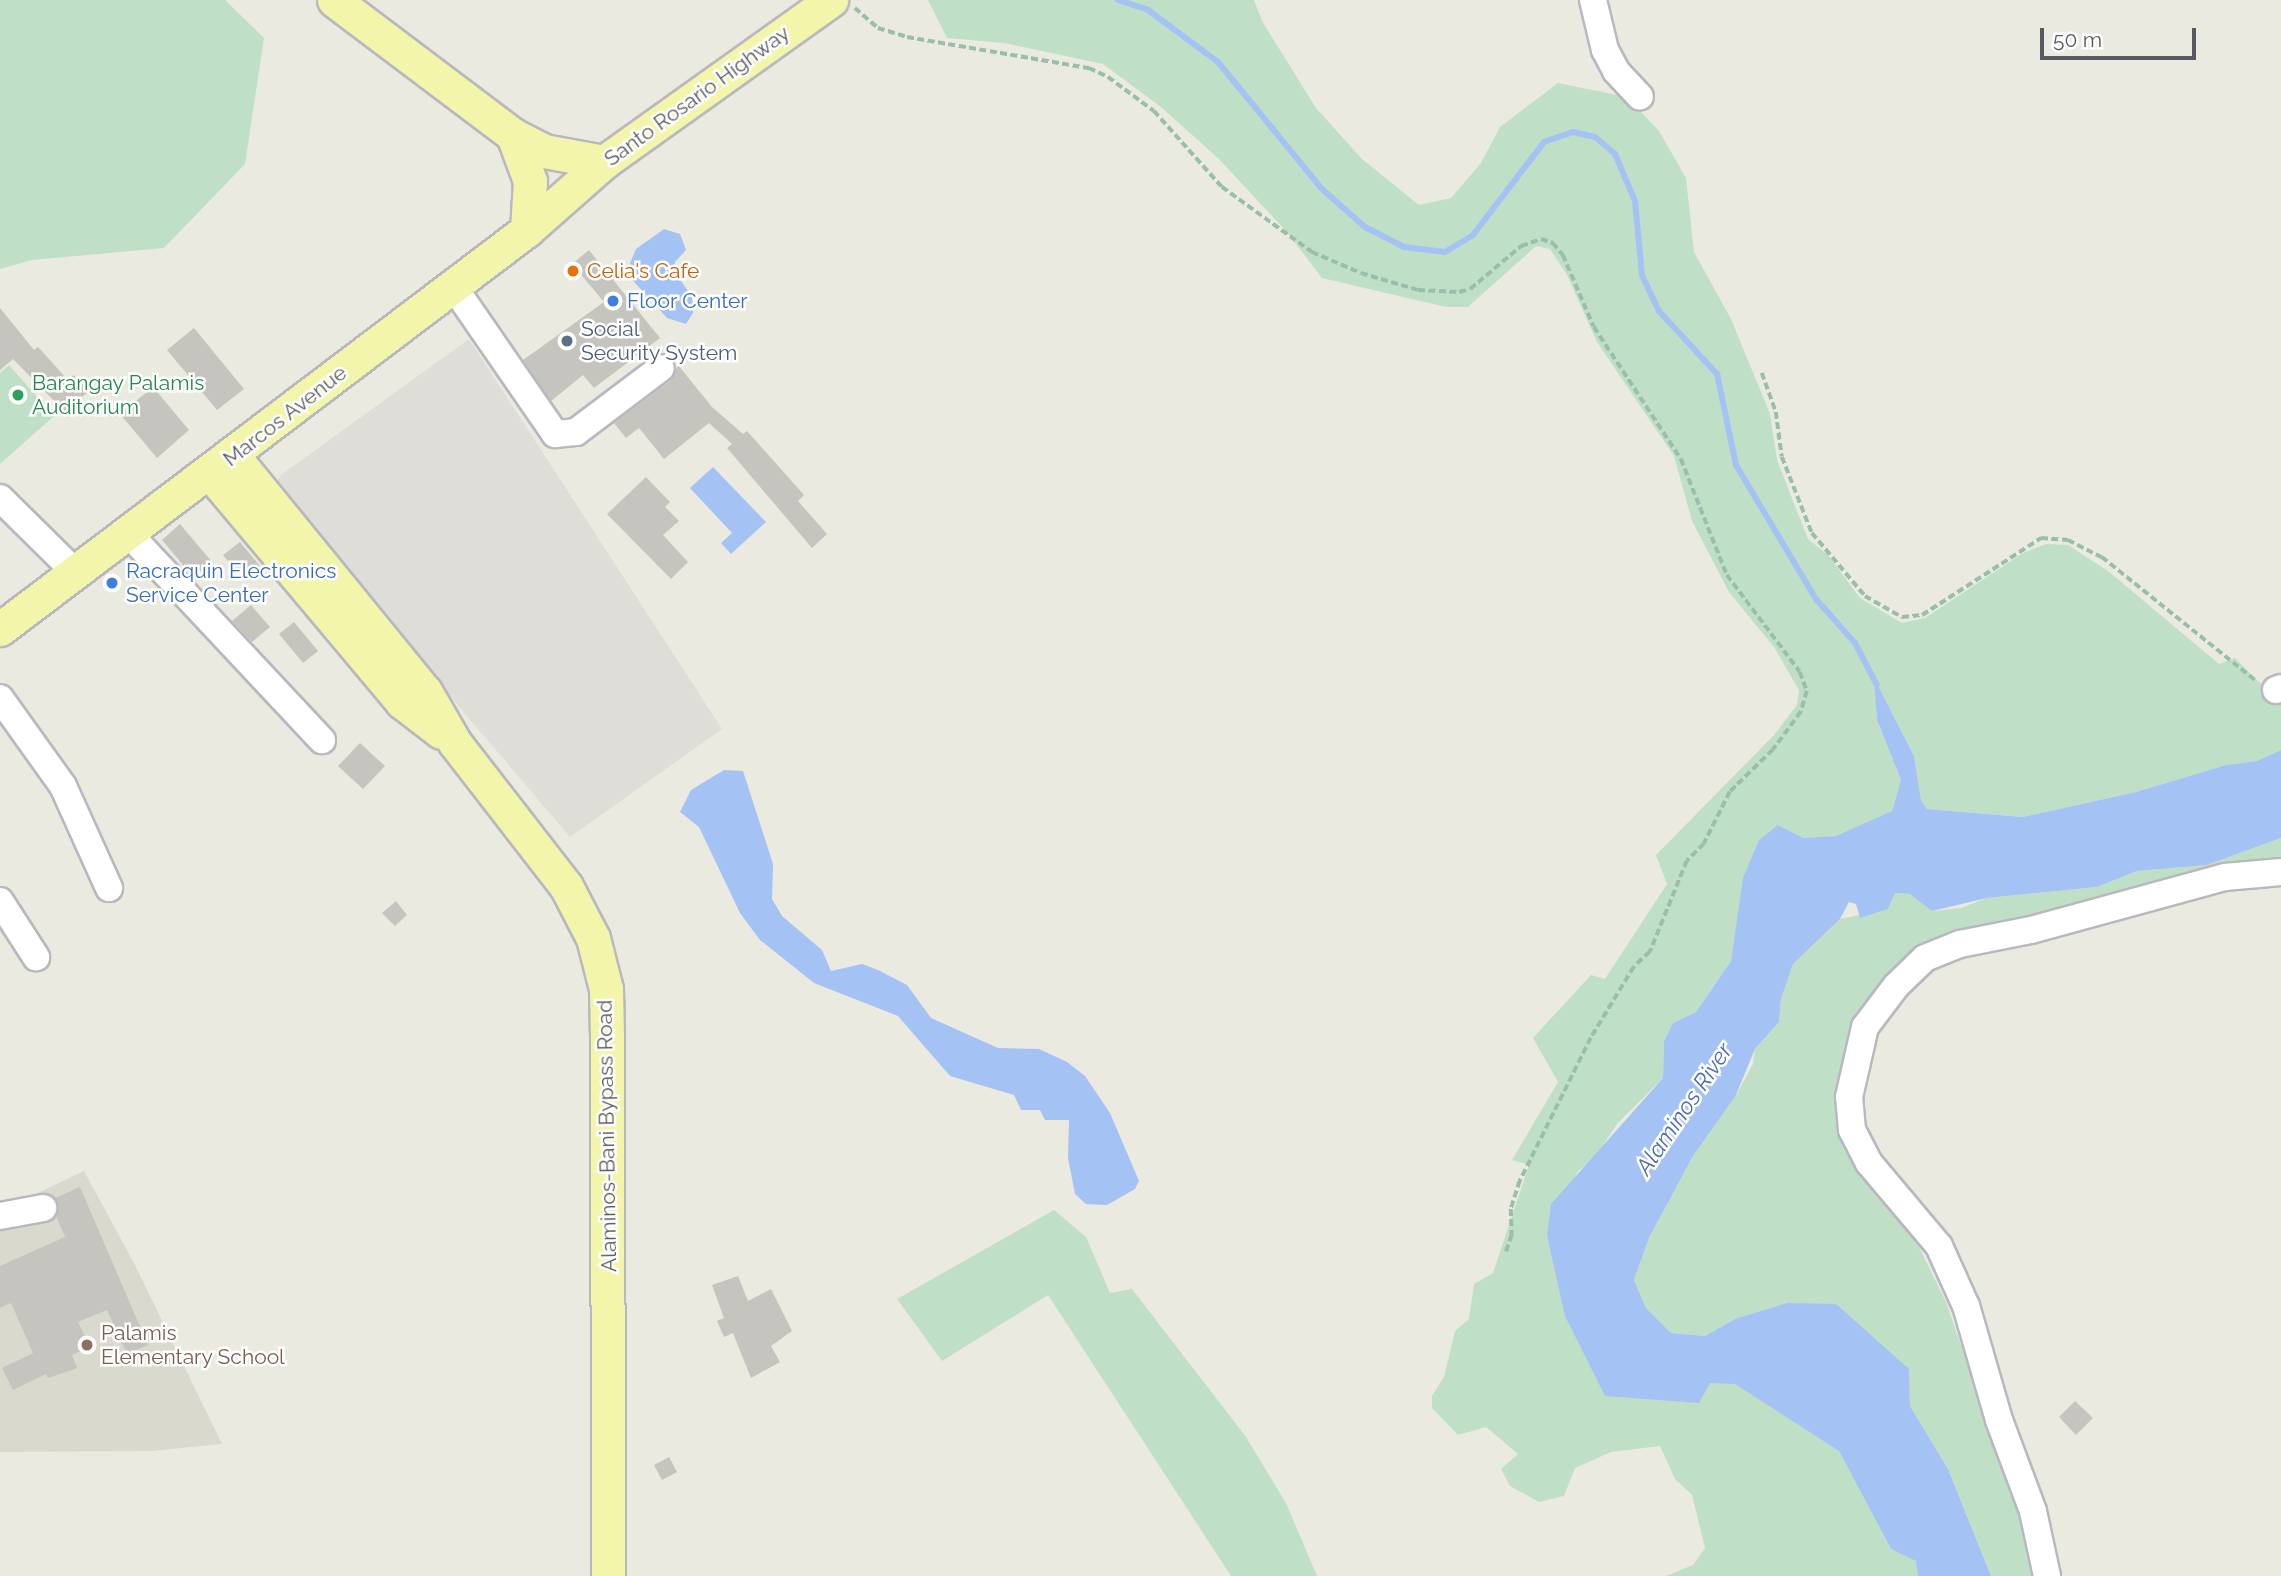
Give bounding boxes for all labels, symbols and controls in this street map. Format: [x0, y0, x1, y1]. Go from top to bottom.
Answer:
scale bar [2043, 14, 2199, 58]
street label: Santo Rosario Highway [600, 20, 794, 172]
text: 50 m [2053, 27, 2102, 52]
place label: Celia's Cafe [587, 258, 699, 284]
marker: Celia's Cafe [565, 263, 581, 279]
place label: Floor Center [627, 288, 748, 314]
marker: Floor Center [605, 293, 621, 309]
place label: Social Security System [581, 316, 738, 366]
marker: Social Security System [559, 333, 575, 349]
street label: Marcos Avenue [218, 360, 352, 472]
place label: Barangay Palamis Auditorium [32, 370, 205, 420]
marker: Barangay Palamis Auditorium [10, 387, 26, 403]
place label: Racraquin Electronics Service Center [126, 558, 336, 608]
marker: Racraquin Electronics Service Center [104, 575, 120, 591]
street label: Alaminos-Bani Bypass Road [592, 1000, 622, 1272]
water label: Alaminos River [1630, 1038, 1738, 1180]
place label: Palamis Elementary School [101, 1320, 285, 1370]
marker: Palamis Elementary School [79, 1337, 95, 1353]

